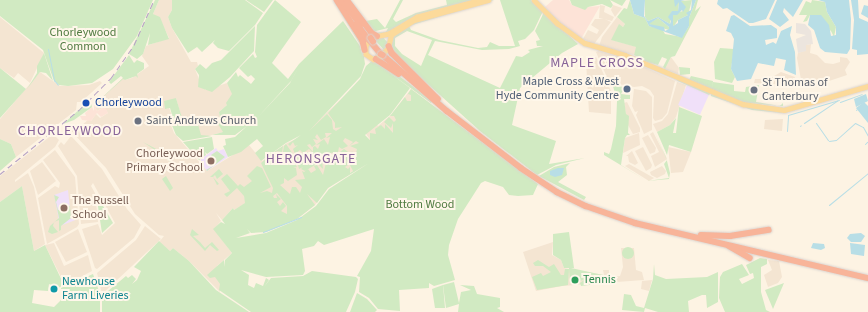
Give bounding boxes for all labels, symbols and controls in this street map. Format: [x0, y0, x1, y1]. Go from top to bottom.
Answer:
park label: Chorleywood Common [50, 26, 116, 54]
district label: MAPLE CROSS [550, 55, 644, 71]
place label: Maple Cross & West Hyde Community Centre [496, 75, 619, 103]
place label: St Thomas of Canterbury [762, 76, 827, 104]
marker: Maple Cross & West Hyde Community Centre [622, 84, 632, 94]
marker: St Thomas of Canterbury [749, 85, 759, 95]
place label: Chorleywood [95, 96, 162, 110]
marker: Chorleywood [80, 97, 92, 109]
place label: Saint Andrews Church [146, 114, 256, 128]
marker: Saint Andrews Church [133, 116, 143, 126]
district label: CHORLEYWOOD [18, 123, 122, 139]
place label: Chorleywood Primary School [126, 147, 203, 175]
district label: HERONSGATE [266, 151, 356, 167]
marker: Chorleywood Primary School [206, 156, 216, 166]
place label: The Russell School [72, 194, 129, 222]
park label: Bottom Wood [385, 198, 455, 212]
marker: The Russell School [59, 203, 69, 213]
place label: Tennis [583, 273, 616, 287]
place label: Newhouse Farm Liveries [62, 275, 128, 303]
marker: Tennis [570, 275, 580, 285]
marker: Newhouse Farm Liveries [49, 284, 59, 294]

